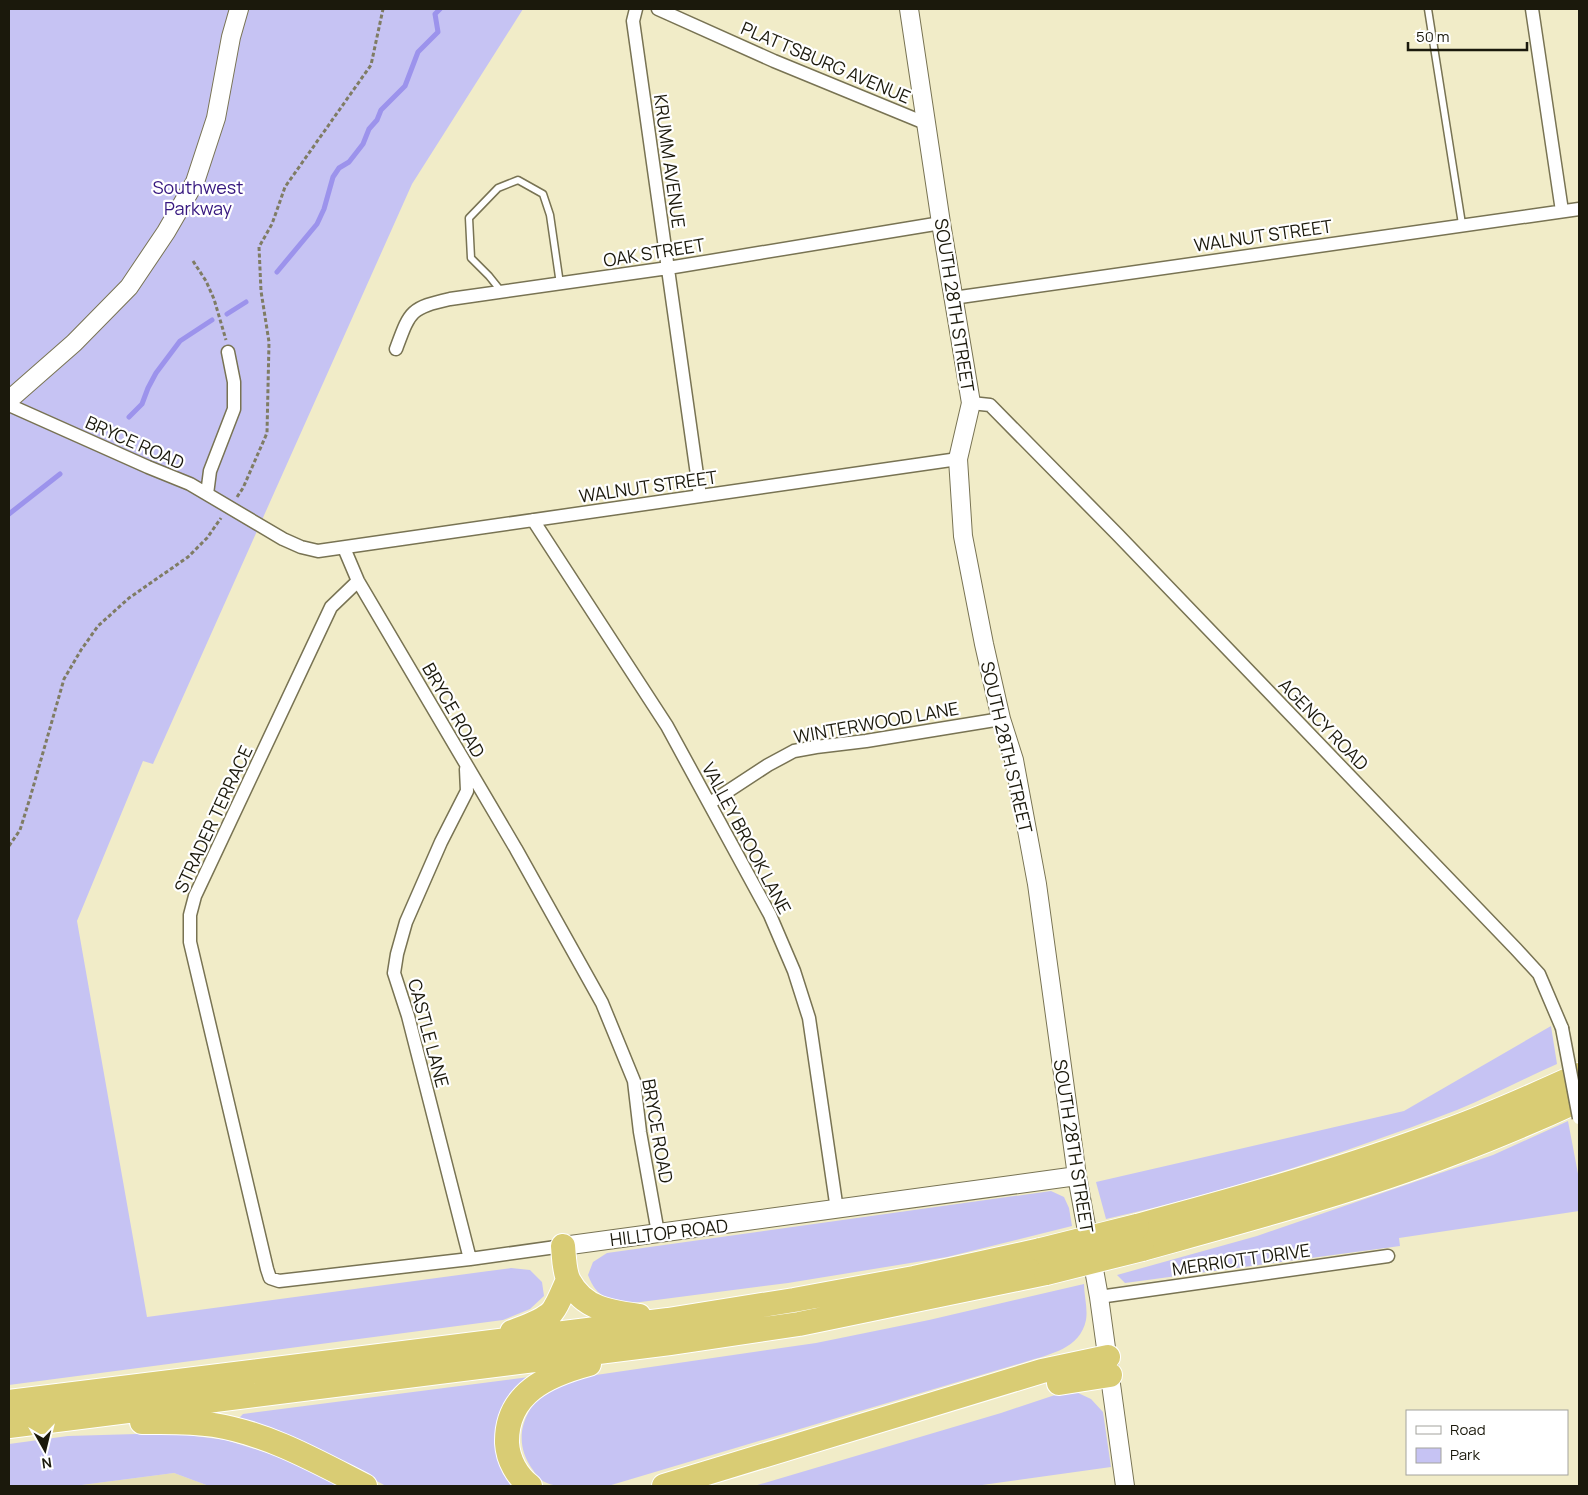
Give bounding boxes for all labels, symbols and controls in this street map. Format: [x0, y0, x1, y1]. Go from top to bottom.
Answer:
street label: PLATTSBURG AVENUE [738, 15, 914, 109]
scale bar [1408, 20, 1527, 52]
text: 50 m [1416, 26, 1450, 47]
street label: KRUMM AVENUE [649, 92, 691, 230]
park label: Southwest Parkway [153, 175, 243, 220]
street label: WALNUT STREET [1192, 213, 1334, 257]
street label: SOUTH 28TH STREET [929, 217, 981, 394]
street label: OAK STREET [602, 232, 707, 272]
street label: BRYCE ROAD [82, 410, 188, 474]
street label: WALNUT STREET [577, 464, 719, 508]
street label: BRYCE ROAD [417, 658, 491, 762]
street label: SOUTH 28TH STREET [976, 659, 1038, 835]
street label: AGENCY ROAD [1274, 673, 1374, 775]
street label: WINTERWOOD LANE [792, 696, 960, 748]
street label: STRADER TERRACE [168, 742, 258, 896]
street label: VALLEY BROOK LANE [697, 758, 797, 918]
street label: CASTLE LANE [403, 976, 455, 1090]
street label: SOUTH 28TH STREET [1048, 1058, 1100, 1235]
street label: BRYCE ROAD [637, 1077, 679, 1185]
street label: HILLTOP ROAD [609, 1213, 729, 1251]
street label: MERRIOTT DRIVE [1170, 1237, 1312, 1281]
legend [1406, 1410, 1568, 1475]
text: Road [1450, 1419, 1486, 1440]
north arrow [20, 1425, 70, 1475]
text: Park [1450, 1444, 1480, 1465]
text: N [41, 1453, 53, 1473]

